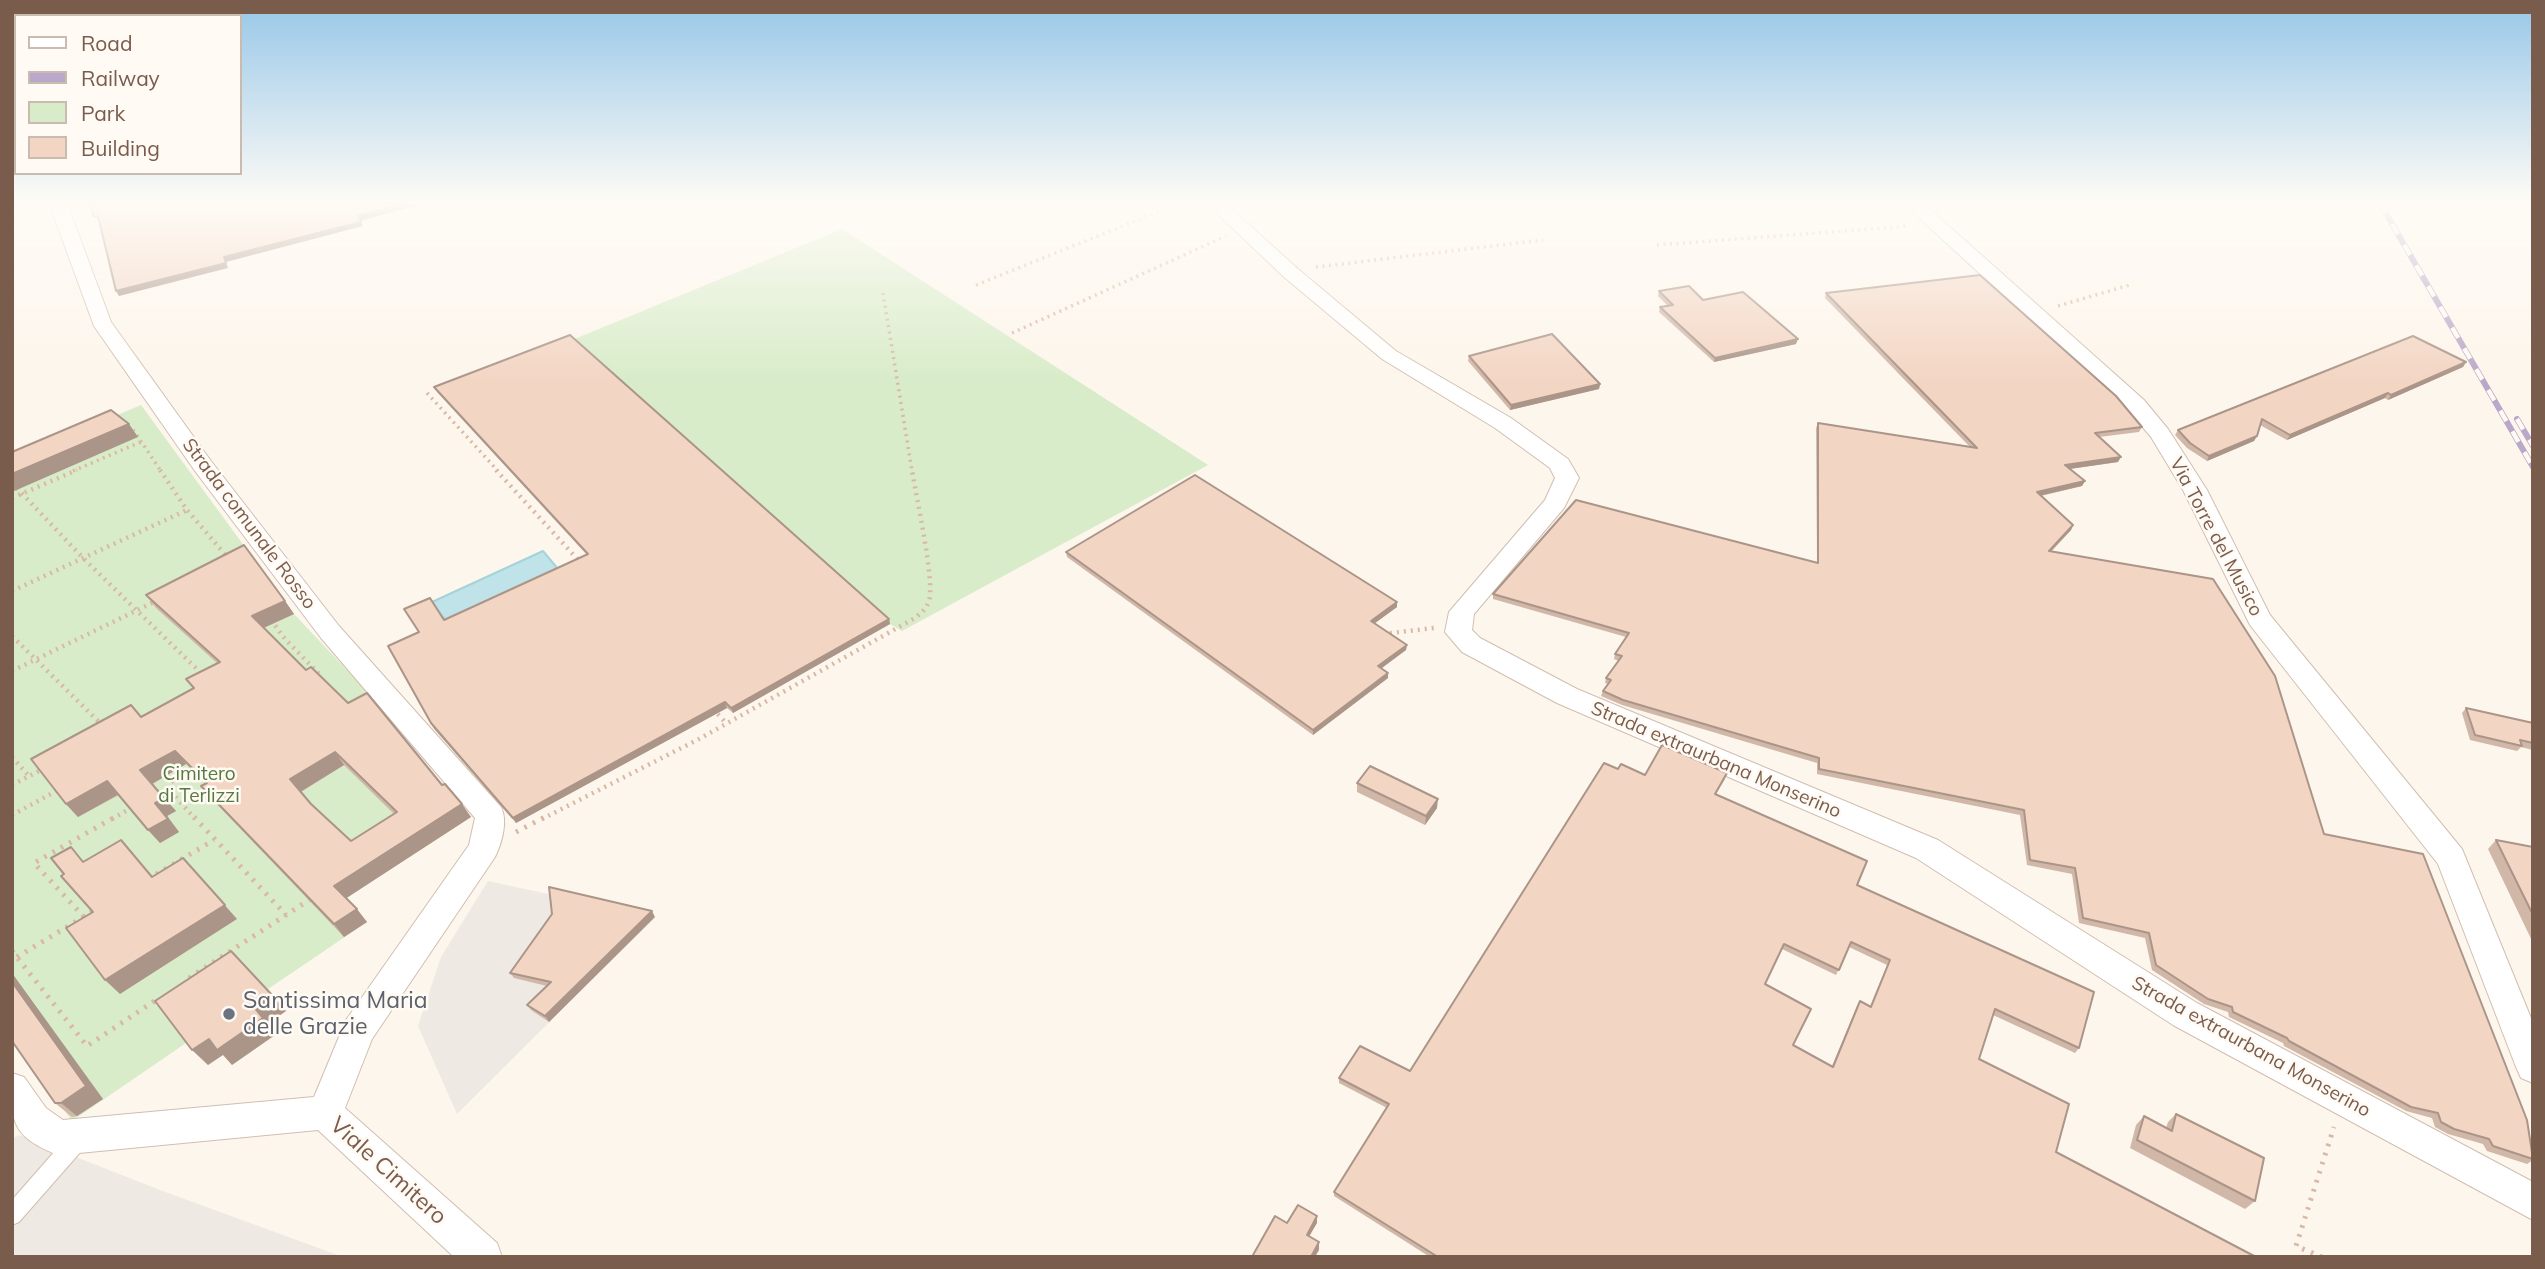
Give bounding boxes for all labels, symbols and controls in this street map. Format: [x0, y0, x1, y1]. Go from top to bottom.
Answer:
legend [14, 14, 242, 175]
text: Road [81, 30, 132, 56]
text: Railway [81, 65, 160, 91]
text: Park [81, 100, 125, 126]
text: Building [81, 135, 160, 161]
street label: Strada comunale Rosso [177, 434, 321, 614]
street label: Via Torre del Musico [2165, 454, 2267, 620]
street label: Strada extraurbana Monserino [1588, 697, 1844, 823]
park label: Cimitero di Terlizzi [158, 763, 240, 807]
street label: Strada extraurbana Monserino [2128, 972, 2374, 1122]
place label: Santissima Maria delle Grazie [243, 987, 428, 1041]
marker: Santissima Maria delle Grazie [221, 1006, 237, 1022]
street label: Viale Cimitero [324, 1111, 452, 1231]

